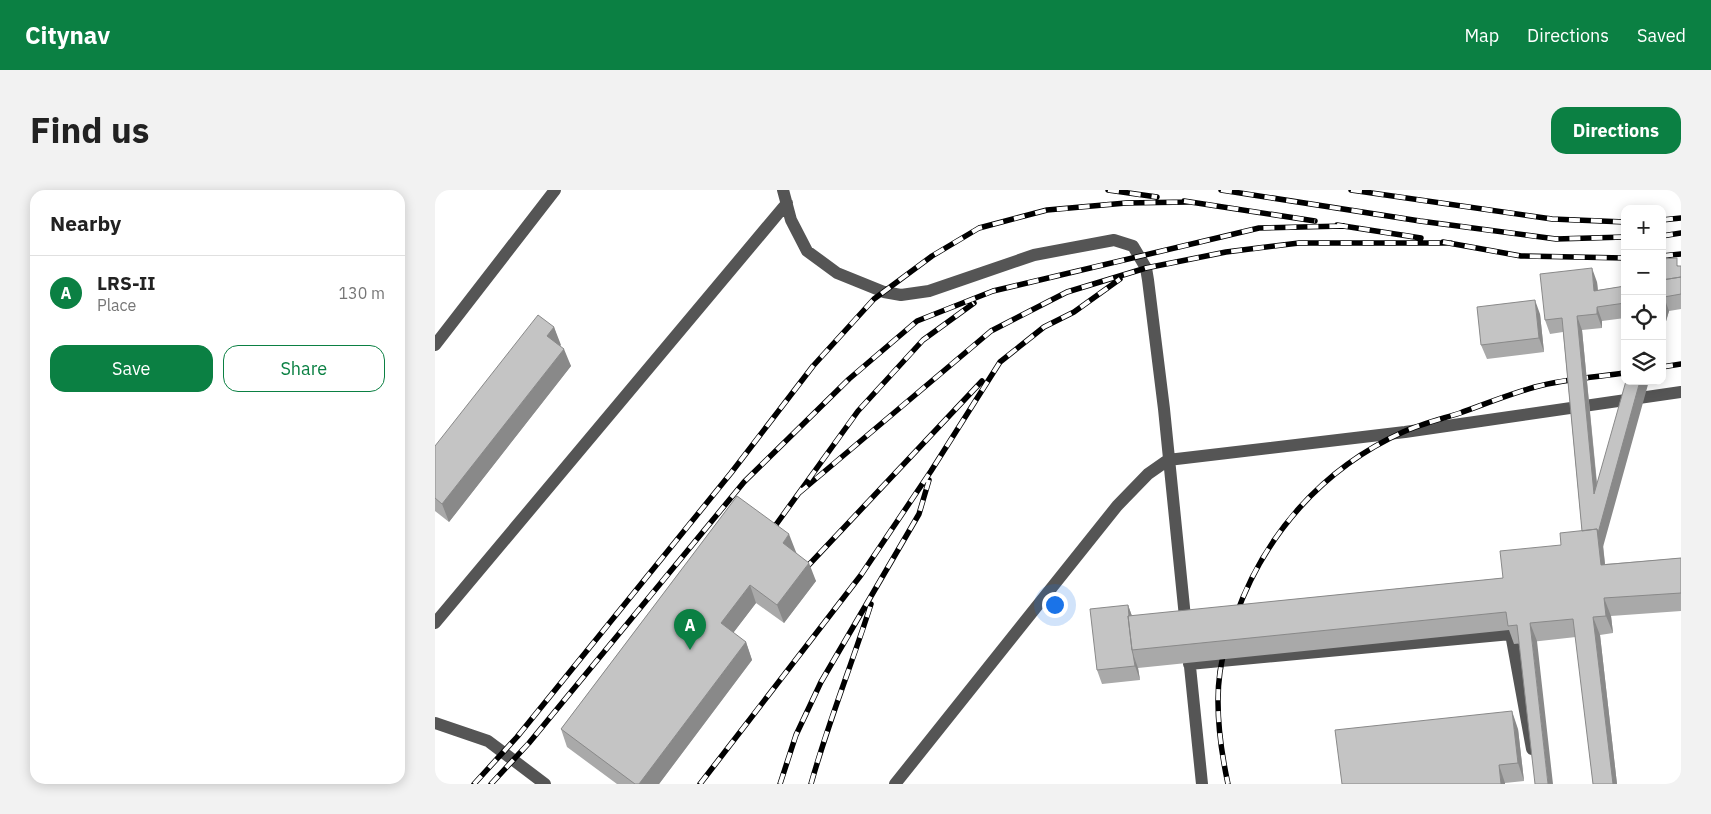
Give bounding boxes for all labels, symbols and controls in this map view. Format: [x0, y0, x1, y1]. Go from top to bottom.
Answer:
text: Citynav [25, 19, 110, 51]
text: Map [1464, 24, 1499, 47]
text: Directions [1527, 24, 1609, 47]
text: Saved [1637, 24, 1686, 47]
text: Find us [30, 107, 149, 153]
button: Directions [1551, 107, 1681, 154]
map controls [1621, 205, 1666, 385]
button: + [1621, 205, 1666, 250]
text: Nearby [50, 209, 121, 237]
button: − [1621, 250, 1666, 295]
text: LRS-II [97, 271, 156, 295]
text: A [61, 283, 71, 303]
text: 130 m [338, 283, 385, 303]
text: Place [97, 295, 136, 315]
button: locate [1621, 295, 1666, 340]
button: layers [1621, 340, 1666, 385]
button: Save [50, 345, 213, 392]
button: Share [223, 345, 385, 392]
your location [1042, 592, 1068, 618]
pin: A [674, 609, 706, 650]

